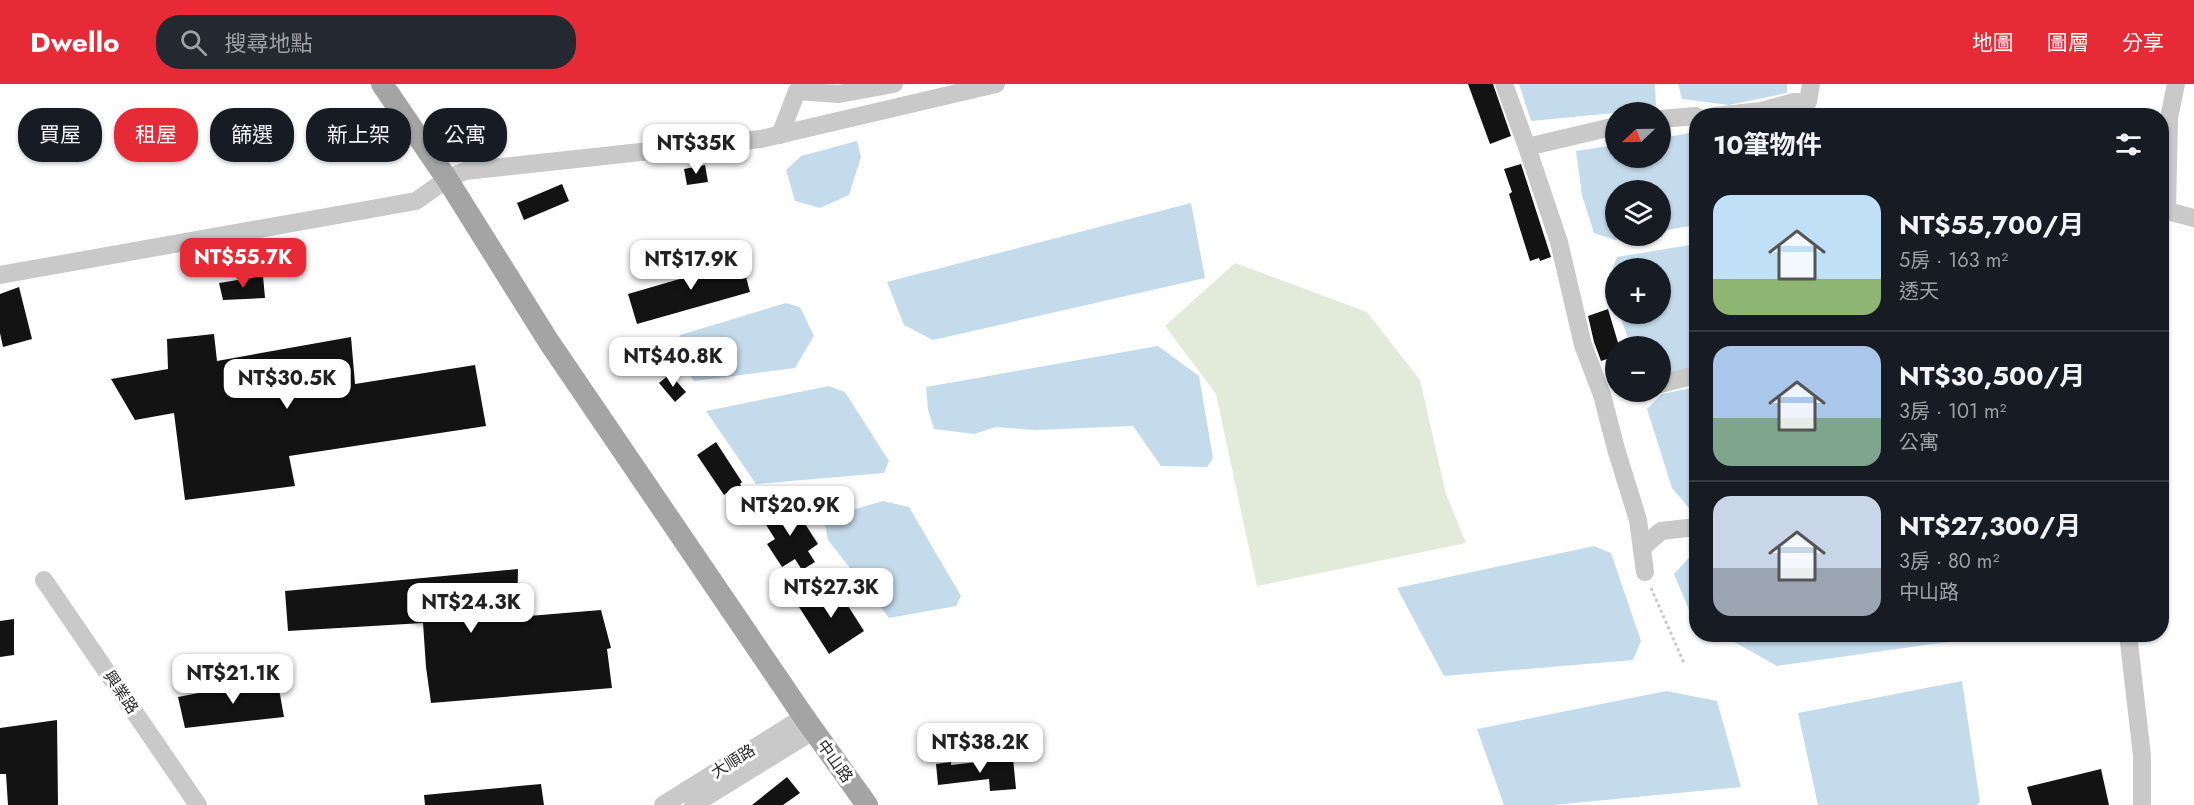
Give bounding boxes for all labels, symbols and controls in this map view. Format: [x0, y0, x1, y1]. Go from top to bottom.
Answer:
search box [156, 15, 576, 69]
text: Dwello [30, 22, 120, 63]
icon: search [177, 26, 210, 59]
text: 搜尋地點 [225, 27, 313, 59]
text: 地圖 [1972, 28, 2014, 58]
text: 圖層 [2047, 28, 2089, 58]
text: 分享 [2122, 28, 2164, 58]
north arrow [1605, 102, 1671, 168]
map controls [1605, 102, 1671, 402]
chip: 買屋 [18, 108, 102, 162]
chip: 租屋 [114, 108, 198, 162]
chip: 篩選 [210, 108, 294, 162]
chip: 新上架 [306, 108, 411, 162]
chip: 公寓 [423, 108, 507, 162]
pin: NT$35K [647, 124, 745, 175]
text: 10筆物件 [1713, 126, 1821, 164]
icon: filters [2112, 128, 2145, 161]
text: NT$35K [657, 129, 735, 158]
button: layers [1605, 180, 1671, 246]
text: NT$55,700/月 [1899, 206, 2084, 244]
icon: home [1761, 219, 1833, 291]
pin: NT$55.7K [181, 238, 305, 289]
pin: NT$17.9K [629, 240, 753, 291]
text: NT$55.7K [194, 243, 292, 272]
text: NT$17.9K [644, 245, 738, 274]
text: 5房 · 163 m² [1899, 246, 2008, 275]
button: + [1605, 258, 1671, 324]
text: 透天 [1899, 277, 1939, 306]
button: − [1605, 336, 1671, 402]
pin: NT$40.8K [611, 337, 735, 388]
text: NT$40.8K [623, 342, 723, 371]
text: NT$30,500/月 [1899, 357, 2085, 395]
pin: NT$30.5K [225, 359, 349, 410]
text: NT$30.5K [238, 364, 336, 393]
icon: home [1761, 370, 1833, 442]
text: 3房 · 101 m² [1899, 397, 2006, 426]
text: 公寓 [1899, 428, 1939, 457]
pin: NT$20.9K [728, 486, 852, 537]
text: NT$20.9K [740, 491, 840, 520]
text: NT$27,300/月 [1899, 507, 2081, 545]
icon: home [1761, 520, 1833, 592]
text: 3房 · 80 m² [1899, 547, 1999, 576]
pin: NT$27.3K [769, 568, 893, 619]
text: NT$27.3K [783, 573, 879, 602]
text: 中山路 [1899, 578, 1959, 607]
pin: NT$24.3K [409, 583, 533, 634]
text: NT$24.3K [421, 588, 521, 617]
pin: NT$21.1K [171, 654, 295, 705]
text: NT$21.1K [186, 659, 280, 688]
street label: 興業路 [98, 666, 144, 718]
pin: NT$38.2K [918, 723, 1042, 774]
text: NT$38.2K [931, 728, 1029, 757]
street label: 中山路 [812, 735, 858, 787]
street label: 大順路 [707, 739, 759, 783]

